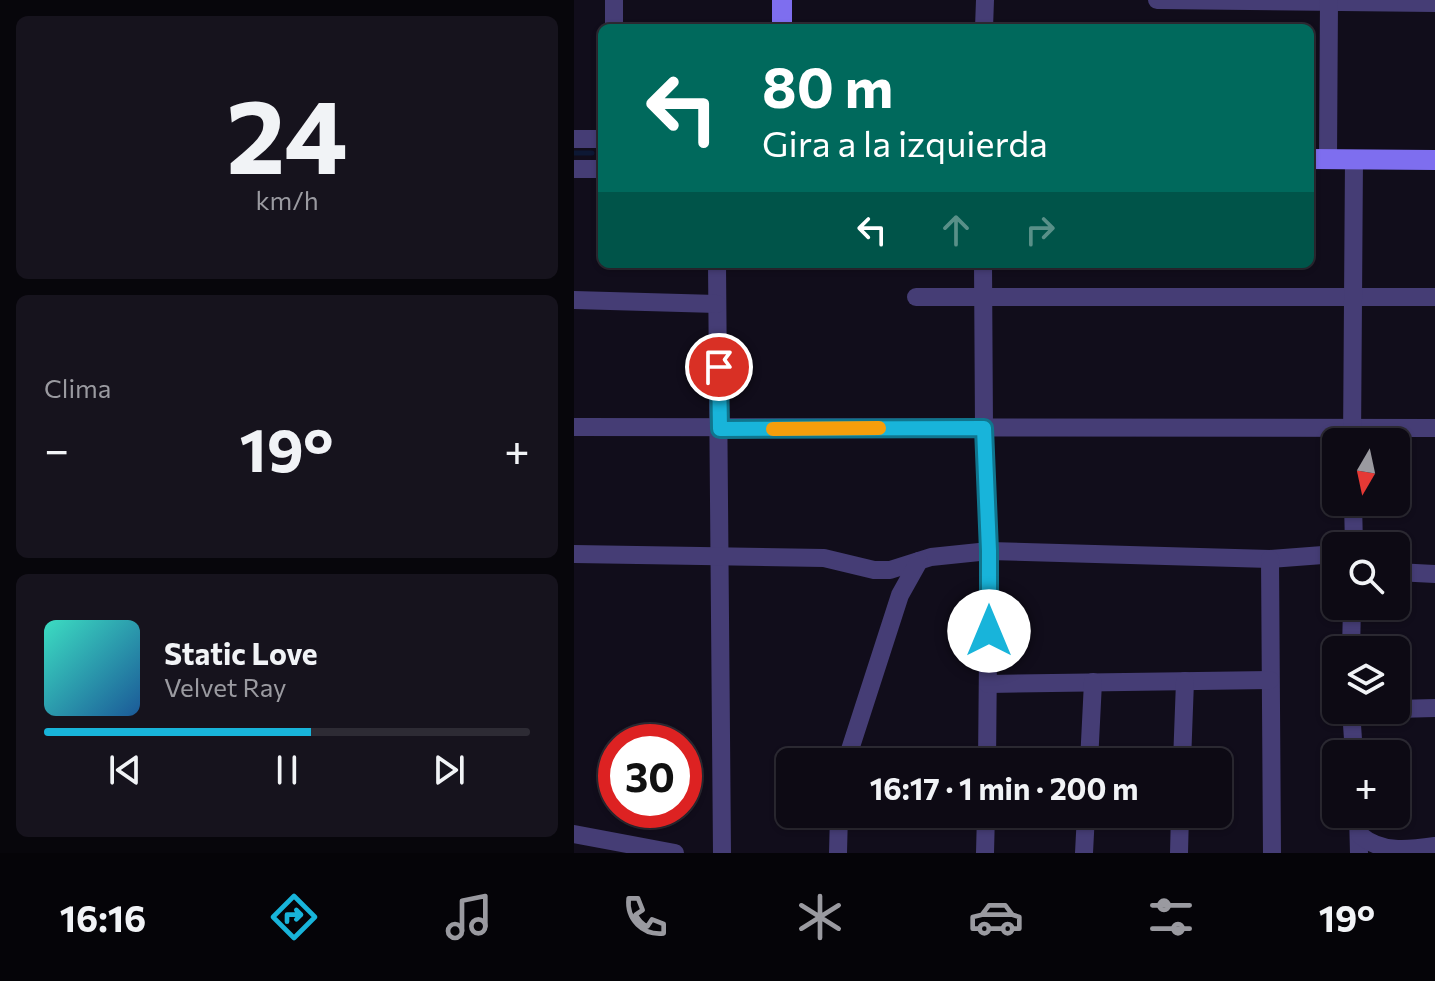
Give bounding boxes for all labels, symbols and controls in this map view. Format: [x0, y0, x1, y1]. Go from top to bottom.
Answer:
text: 80 m [762, 51, 893, 120]
icon: left [630, 56, 734, 160]
text: 24 [226, 68, 348, 195]
text: Gira a la izquierda [762, 120, 1048, 164]
text: km/h [255, 184, 319, 215]
icon: left [850, 208, 894, 252]
icon: ahead [934, 208, 978, 252]
icon: right [1018, 208, 1062, 252]
pin [685, 333, 753, 401]
icon: arrive [697, 345, 741, 389]
text: Clima [44, 372, 111, 403]
text: 19° [239, 411, 334, 484]
text: − [44, 421, 69, 475]
text: + [504, 421, 530, 475]
north arrow [1322, 428, 1410, 516]
map controls [1322, 428, 1410, 828]
button: search [1322, 532, 1410, 620]
position arrow [947, 589, 1031, 673]
text: Static Love [164, 634, 318, 671]
button: layers [1322, 636, 1410, 724]
text: Velvet Ray [164, 671, 287, 702]
speed limit sign: 30 [598, 724, 702, 828]
button: + [1322, 740, 1410, 828]
icon: previous [103, 748, 147, 792]
icon: pause [265, 748, 309, 792]
icon: next [427, 748, 471, 792]
text: 16:17 · 1 min · 200 m [870, 769, 1138, 806]
icon: directions [266, 889, 322, 945]
icon: music [441, 889, 497, 945]
icon: phone [617, 889, 673, 945]
icon: climate [792, 889, 848, 945]
icon: car [968, 889, 1024, 945]
icon: filters [1143, 889, 1199, 945]
text: 16:16 [60, 895, 146, 939]
text: 19° [1319, 895, 1375, 939]

